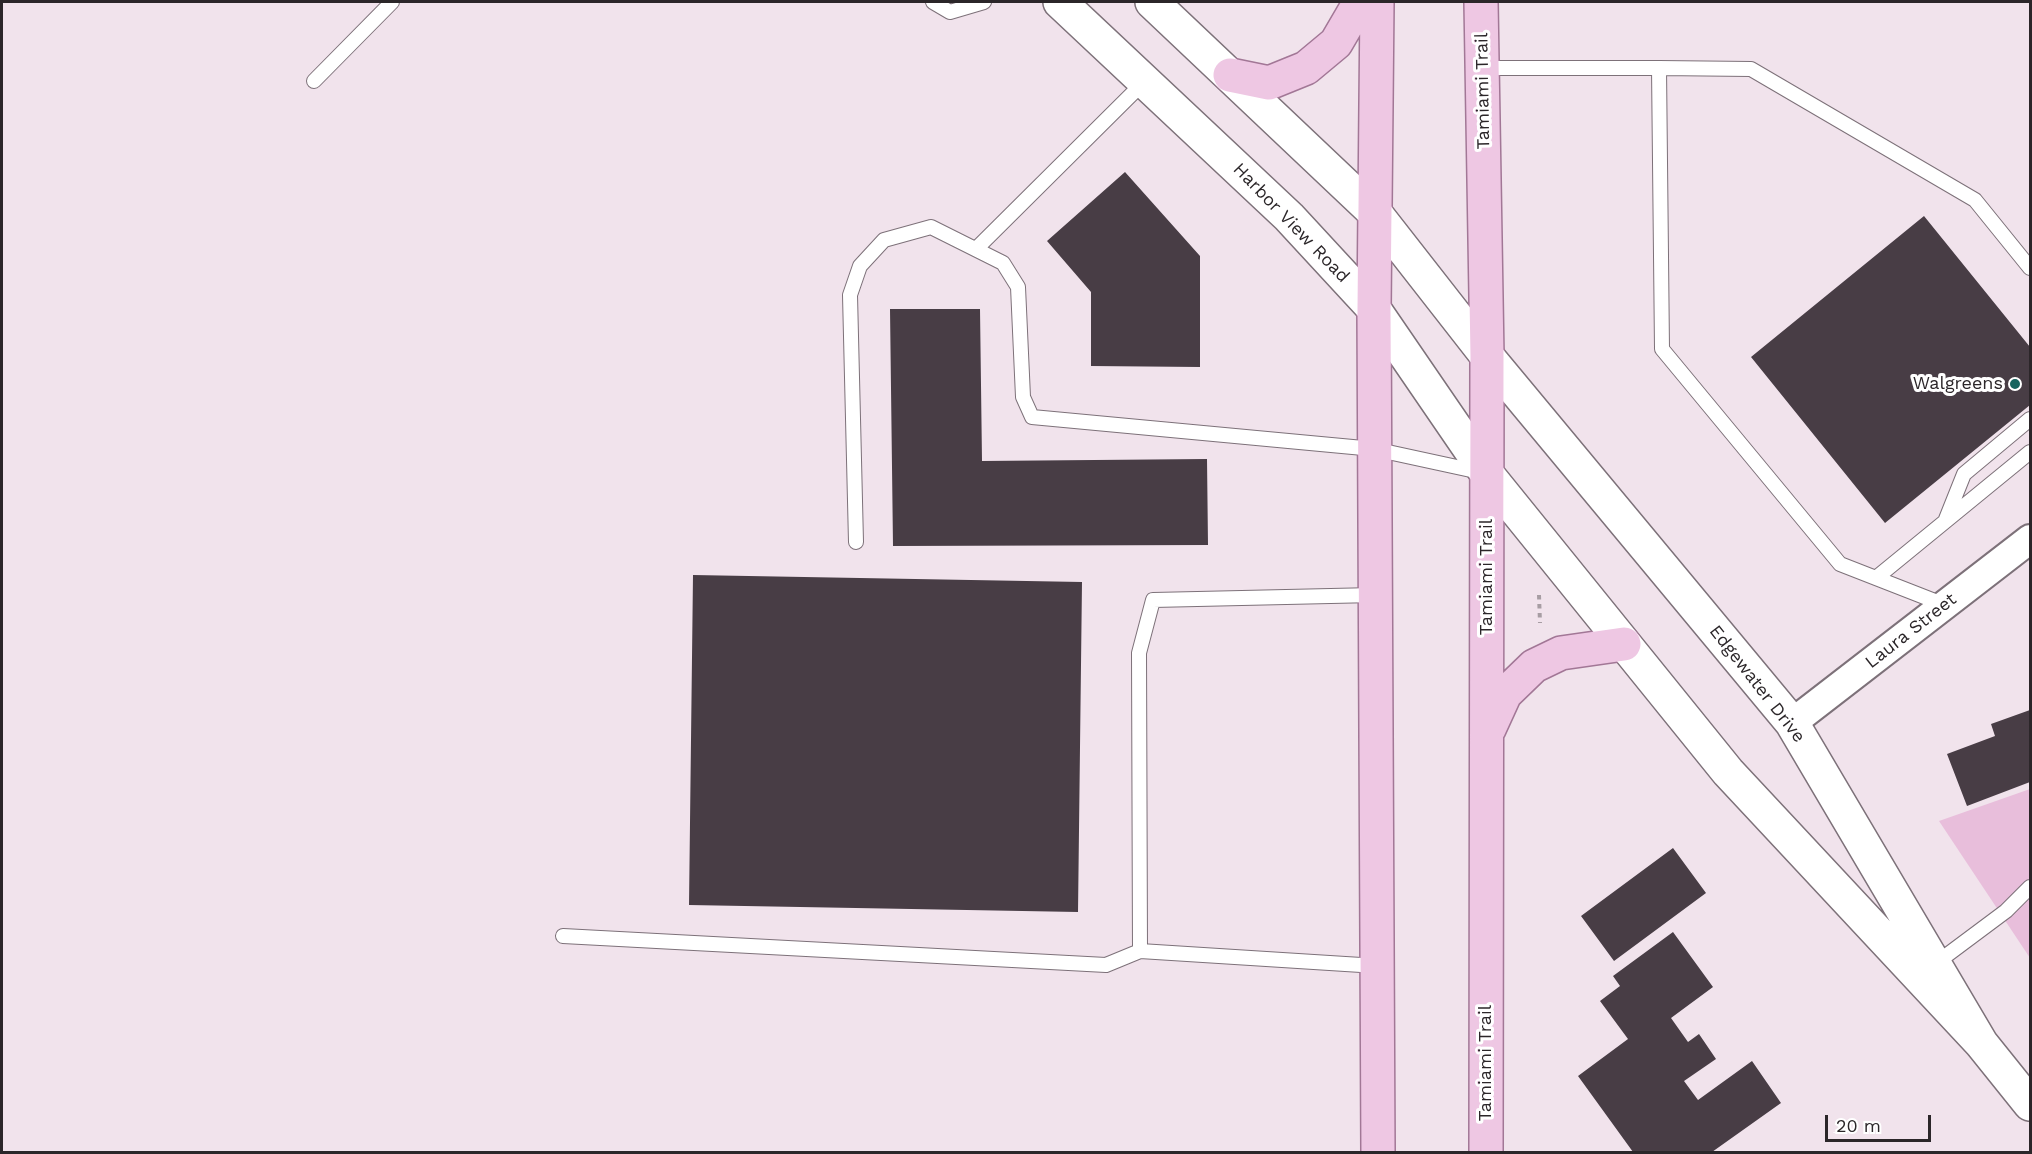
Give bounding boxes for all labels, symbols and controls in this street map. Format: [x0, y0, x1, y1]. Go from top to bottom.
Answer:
street label: Tamiami Trail [1471, 32, 1495, 150]
street label: Harbor View Road [1228, 159, 1354, 287]
place label: Walgreens [1913, 373, 2003, 395]
marker: Walgreens [2008, 377, 2022, 391]
street label: Tamiami Trail [1476, 519, 1498, 635]
street label: Laura Street [1861, 589, 1961, 673]
street label: Edgewater Drive [1704, 621, 1810, 747]
street label: Tamiami Trail [1475, 1005, 1497, 1121]
scale bar [1828, 1103, 1934, 1141]
text: 20 m [1836, 1115, 1881, 1136]

